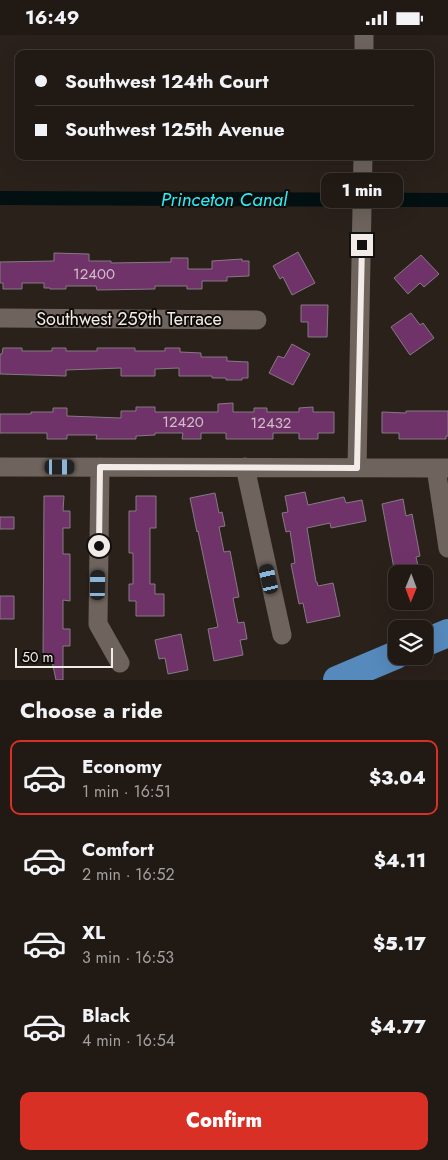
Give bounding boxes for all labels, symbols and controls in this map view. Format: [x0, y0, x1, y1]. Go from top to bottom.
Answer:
text: 16:49 [25, 4, 79, 31]
text: Southwest 124th Court [65, 68, 269, 95]
text: Southwest 125th Avenue [65, 116, 285, 143]
callout: 1 min [321, 173, 403, 207]
text: 1 min [342, 179, 382, 202]
water label: Princeton Canal [161, 186, 288, 213]
route end [351, 234, 373, 256]
house number: 12400 [73, 263, 115, 285]
street label: Southwest 259th Terrace [36, 306, 222, 332]
house number: 12420 [162, 411, 204, 433]
house number: 12432 [251, 412, 291, 434]
car [45, 460, 75, 475]
route start [88, 535, 110, 557]
car [258, 563, 279, 595]
north arrow [388, 565, 432, 610]
map controls [388, 565, 433, 665]
car [90, 570, 105, 600]
button: layers [388, 620, 433, 665]
scale bar [15, 645, 112, 668]
text: 50 m [22, 647, 53, 667]
text: Choose a ride [20, 694, 163, 726]
text: Economy [82, 753, 162, 780]
icon: car [22, 755, 67, 800]
text: $3.04 [369, 764, 426, 791]
text: 1 min · 16:51 [82, 780, 171, 803]
text: Comfort [82, 836, 154, 863]
icon: car [22, 838, 67, 883]
text: $4.11 [374, 847, 426, 874]
text: 2 min · 16:52 [82, 863, 175, 886]
text: XL [82, 919, 105, 946]
icon: car [22, 921, 67, 966]
text: $5.17 [373, 930, 426, 957]
text: 3 min · 16:53 [82, 946, 174, 969]
text: Black [82, 1002, 130, 1029]
icon: car [22, 1004, 67, 1049]
text: $4.77 [370, 1013, 426, 1040]
text: 4 min · 16:54 [82, 1029, 175, 1052]
button: Confirm [20, 1092, 428, 1150]

